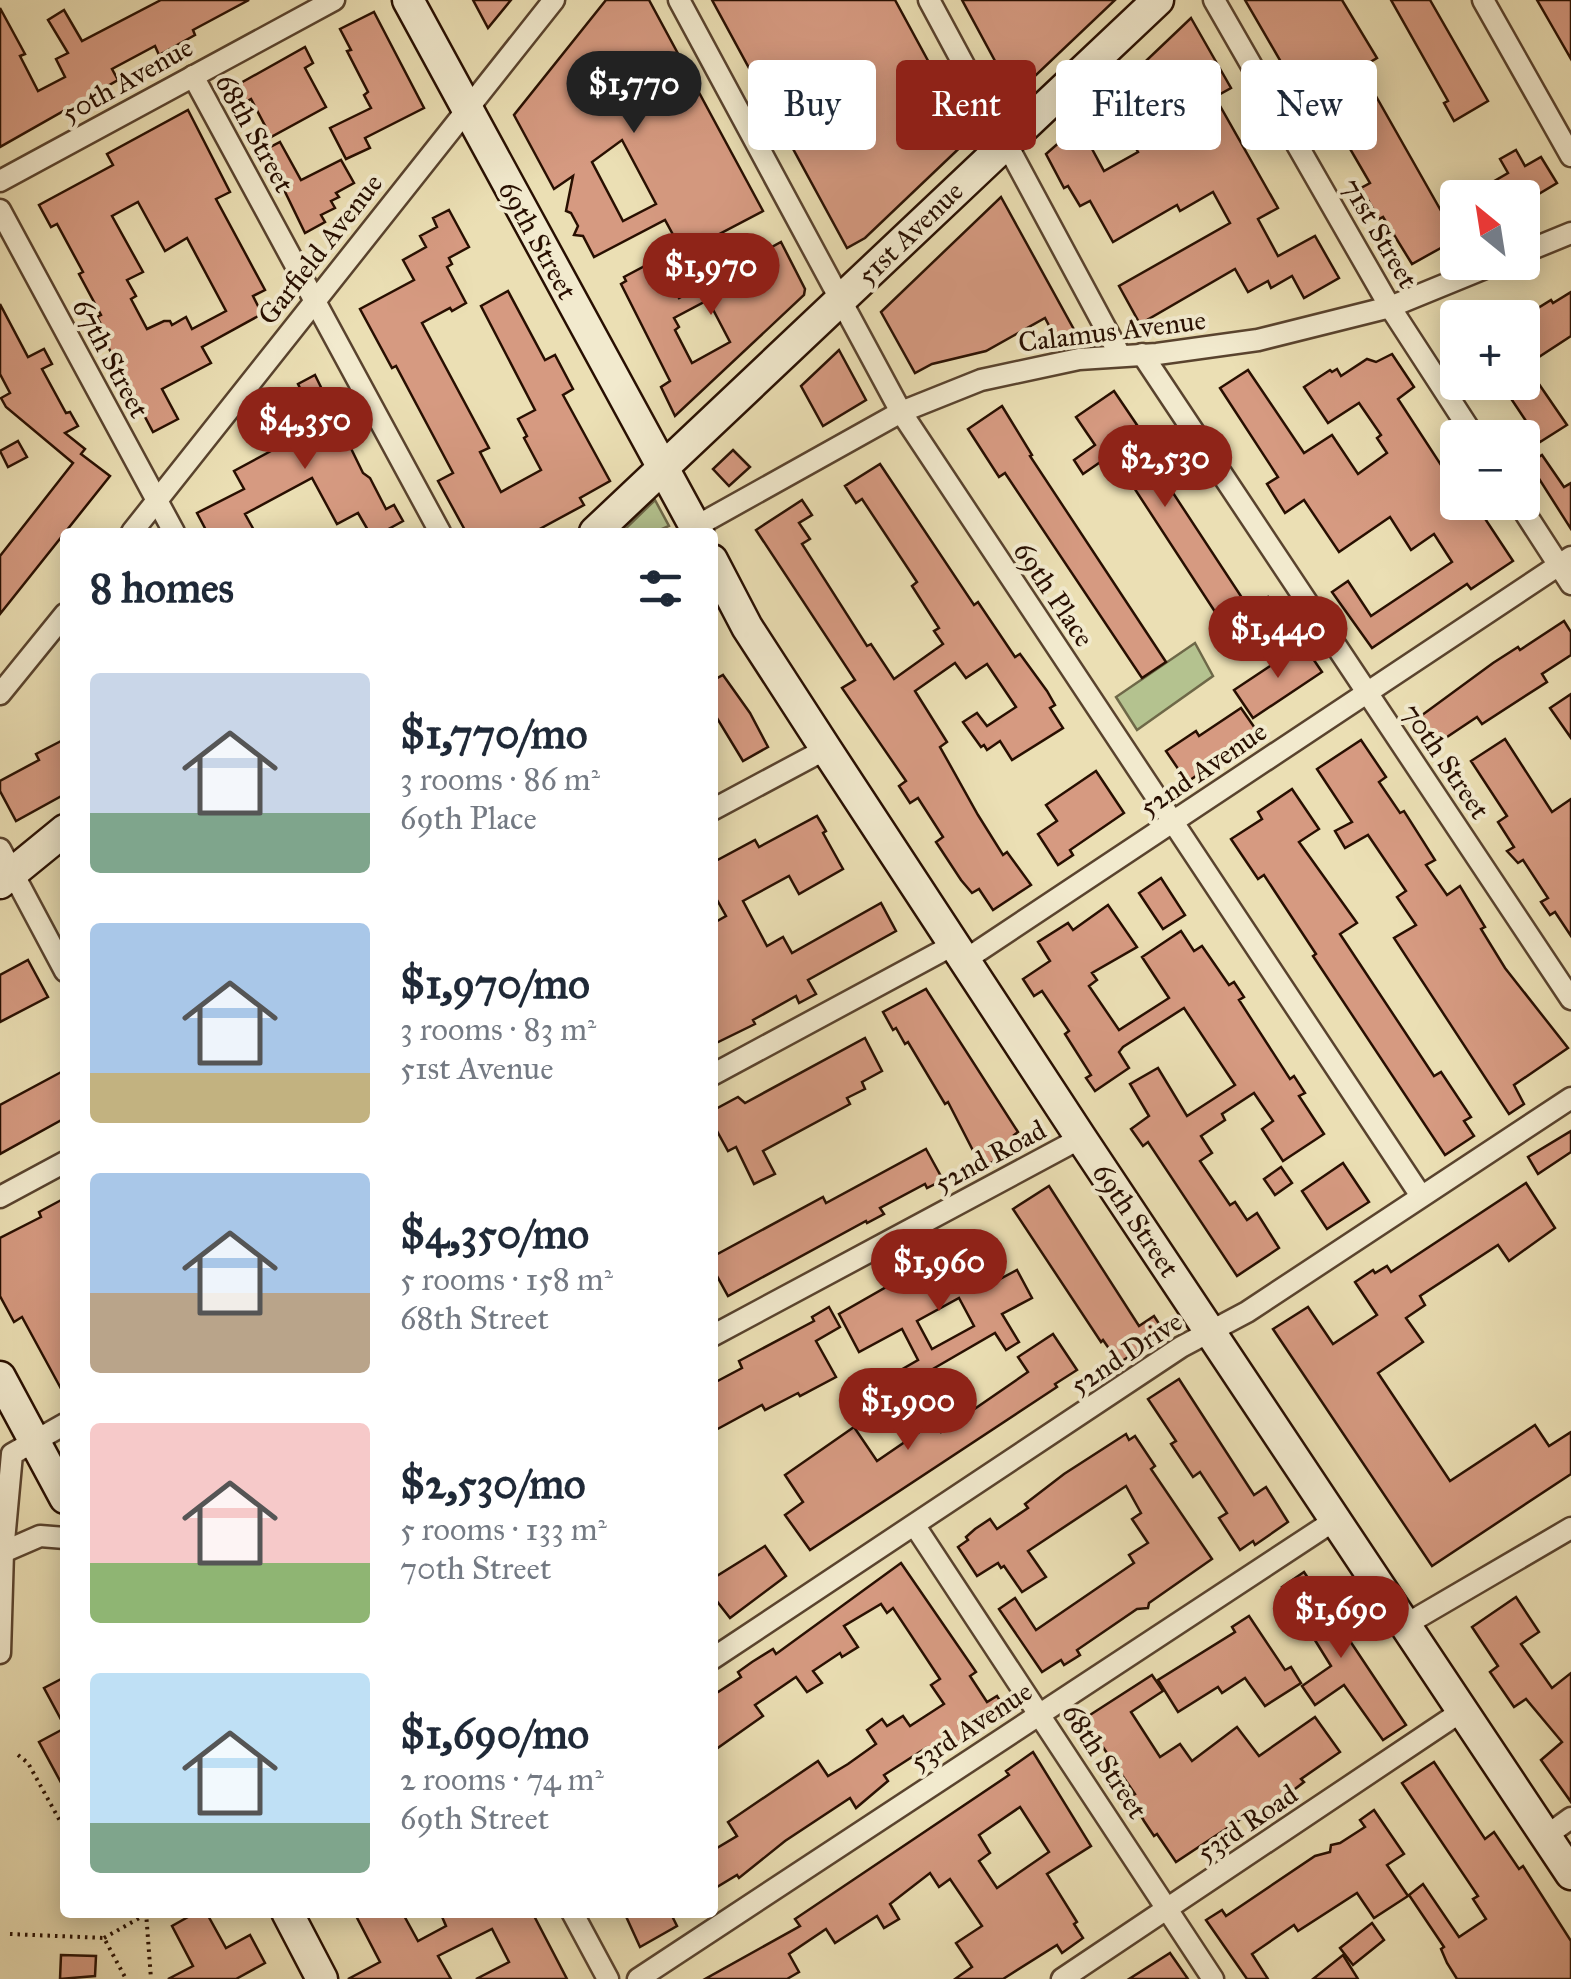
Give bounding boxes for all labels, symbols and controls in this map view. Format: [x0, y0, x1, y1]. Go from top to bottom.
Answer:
street label: 50th Avenue [55, 30, 199, 130]
pin: $1,770 [553, 51, 715, 136]
chip: Buy [748, 60, 876, 150]
chip: Rent [896, 60, 1036, 150]
chip: Filters [1056, 60, 1221, 150]
chip: New [1241, 60, 1377, 150]
text: $1,770 [588, 64, 680, 103]
street label: 68th Street [208, 68, 302, 199]
street label: Garfield Avenue [250, 166, 390, 332]
street label: 71st Street [1334, 172, 1426, 295]
street label: 69th Street [491, 174, 585, 306]
street label: 51st Avenue [850, 174, 970, 292]
north arrow [1440, 180, 1540, 280]
map controls [1440, 180, 1540, 520]
pin: $1,970 [630, 233, 792, 318]
text: $1,970 [665, 246, 757, 285]
street label: 67th Street [65, 292, 157, 424]
button: + [1440, 300, 1540, 400]
street label: Calamus Avenue [1016, 302, 1208, 360]
pin: $4,350 [224, 387, 386, 472]
text: $4,350 [259, 400, 351, 439]
button: − [1440, 420, 1540, 520]
pin: $2,530 [1084, 425, 1246, 510]
text: $2,530 [1120, 438, 1210, 477]
street label: 69th Place [1006, 535, 1102, 653]
icon: filters [633, 561, 688, 616]
text: 8 homes [90, 562, 234, 614]
pin: $1,440 [1197, 596, 1359, 681]
text: $1,440 [1231, 609, 1326, 648]
street label: 70th Street [1394, 696, 1498, 826]
text: $1,770/mo [400, 708, 587, 760]
icon: home [170, 713, 290, 833]
street label: 52nd Avenue [1133, 714, 1273, 824]
text: 3 rooms · 86 m² [400, 760, 600, 799]
text: 69th Place [400, 799, 537, 838]
text: $1,970/mo [400, 958, 590, 1010]
icon: home [170, 963, 290, 1083]
text: 3 rooms · 83 m² [400, 1010, 596, 1049]
text: 51st Avenue [400, 1049, 553, 1088]
street label: 52nd Road [928, 1112, 1052, 1200]
street label: 69th Street [1085, 1156, 1187, 1284]
text: $4,350/mo [400, 1208, 589, 1260]
icon: home [170, 1213, 290, 1333]
pin: $1,960 [858, 1229, 1020, 1314]
text: $1,960 [893, 1242, 985, 1281]
text: 5 rooms · 158 m² [400, 1260, 613, 1299]
text: 68th Street [400, 1299, 549, 1338]
street label: 52nd Drive [1063, 1304, 1189, 1402]
pin: $1,900 [827, 1368, 989, 1453]
text: $1,900 [861, 1381, 955, 1420]
text: $2,530/mo [400, 1458, 586, 1510]
icon: home [170, 1463, 290, 1583]
text: 5 rooms · 133 m² [400, 1510, 607, 1549]
text: 70th Street [400, 1549, 551, 1588]
pin: $1,690 [1260, 1576, 1422, 1661]
text: $1,690 [1295, 1589, 1387, 1628]
street label: 53rd Avenue [903, 1674, 1039, 1778]
street label: 68th Street [1055, 1697, 1155, 1825]
text: $1,690/mo [400, 1708, 589, 1760]
icon: home [170, 1713, 290, 1833]
text: 2 rooms · 74 m² [400, 1760, 604, 1799]
street label: 53rd Road [1190, 1777, 1304, 1869]
text: 69th Street [400, 1799, 549, 1838]

